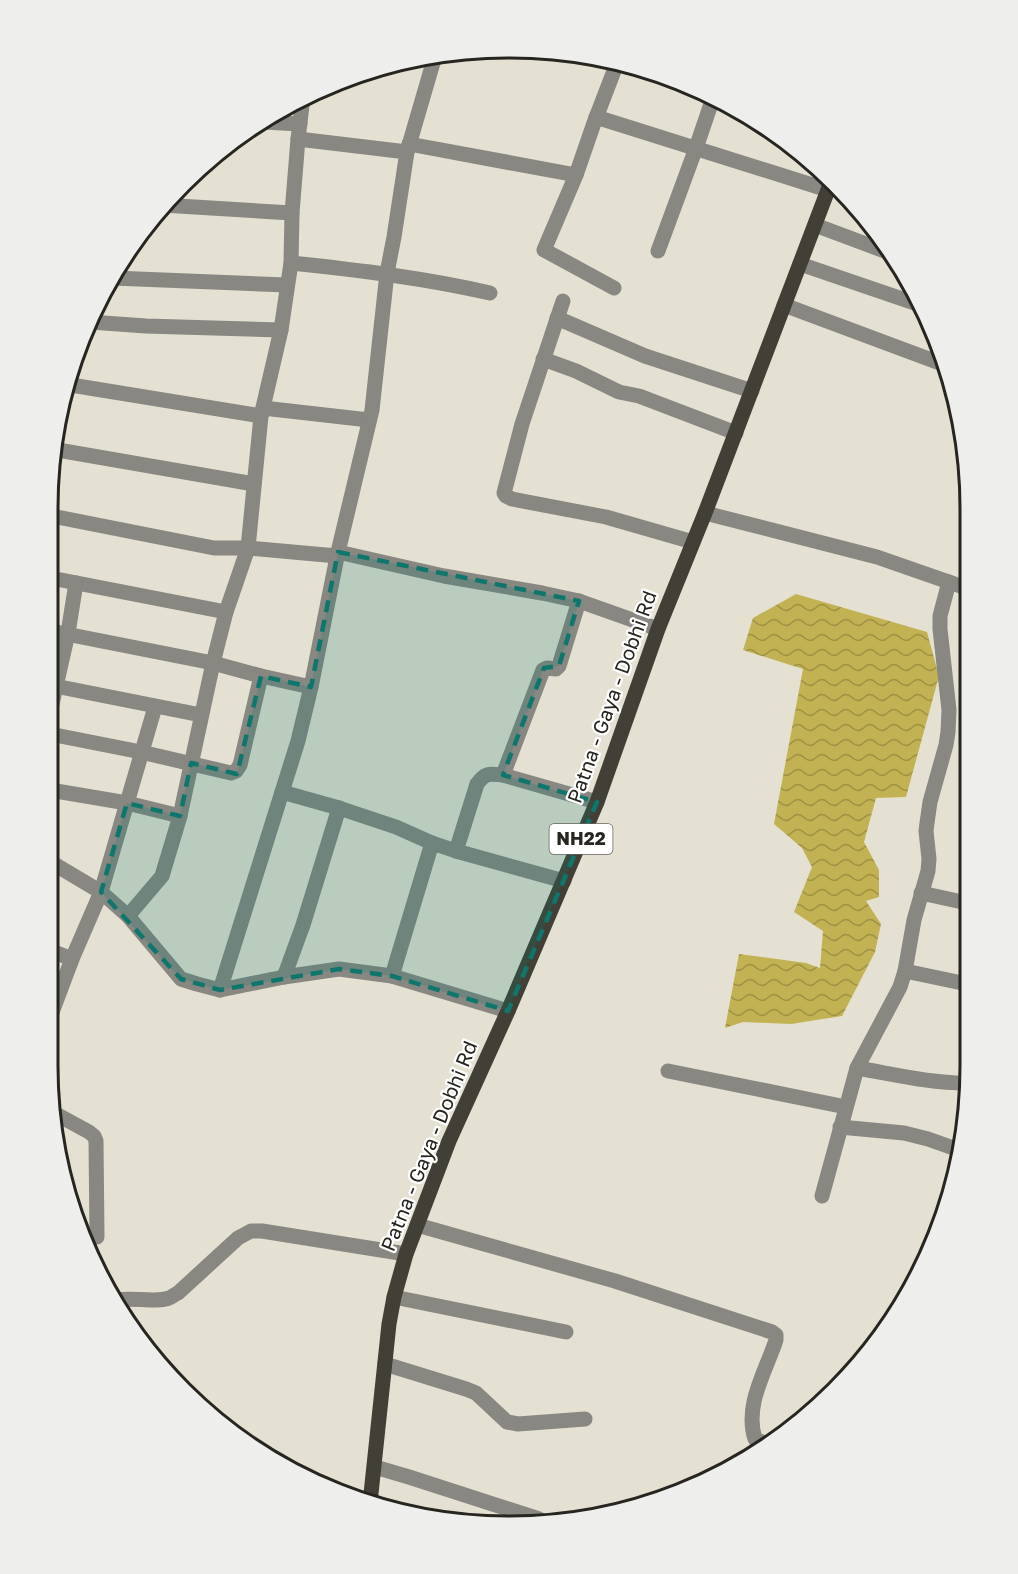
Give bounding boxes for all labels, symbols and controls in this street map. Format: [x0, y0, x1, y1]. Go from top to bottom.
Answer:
street label: Patna - Gaya - Dobhi Rd [561, 587, 661, 806]
road number: NH22 [550, 824, 612, 854]
street label: Patna - Gaya - Dobhi Rd [375, 1037, 481, 1254]

